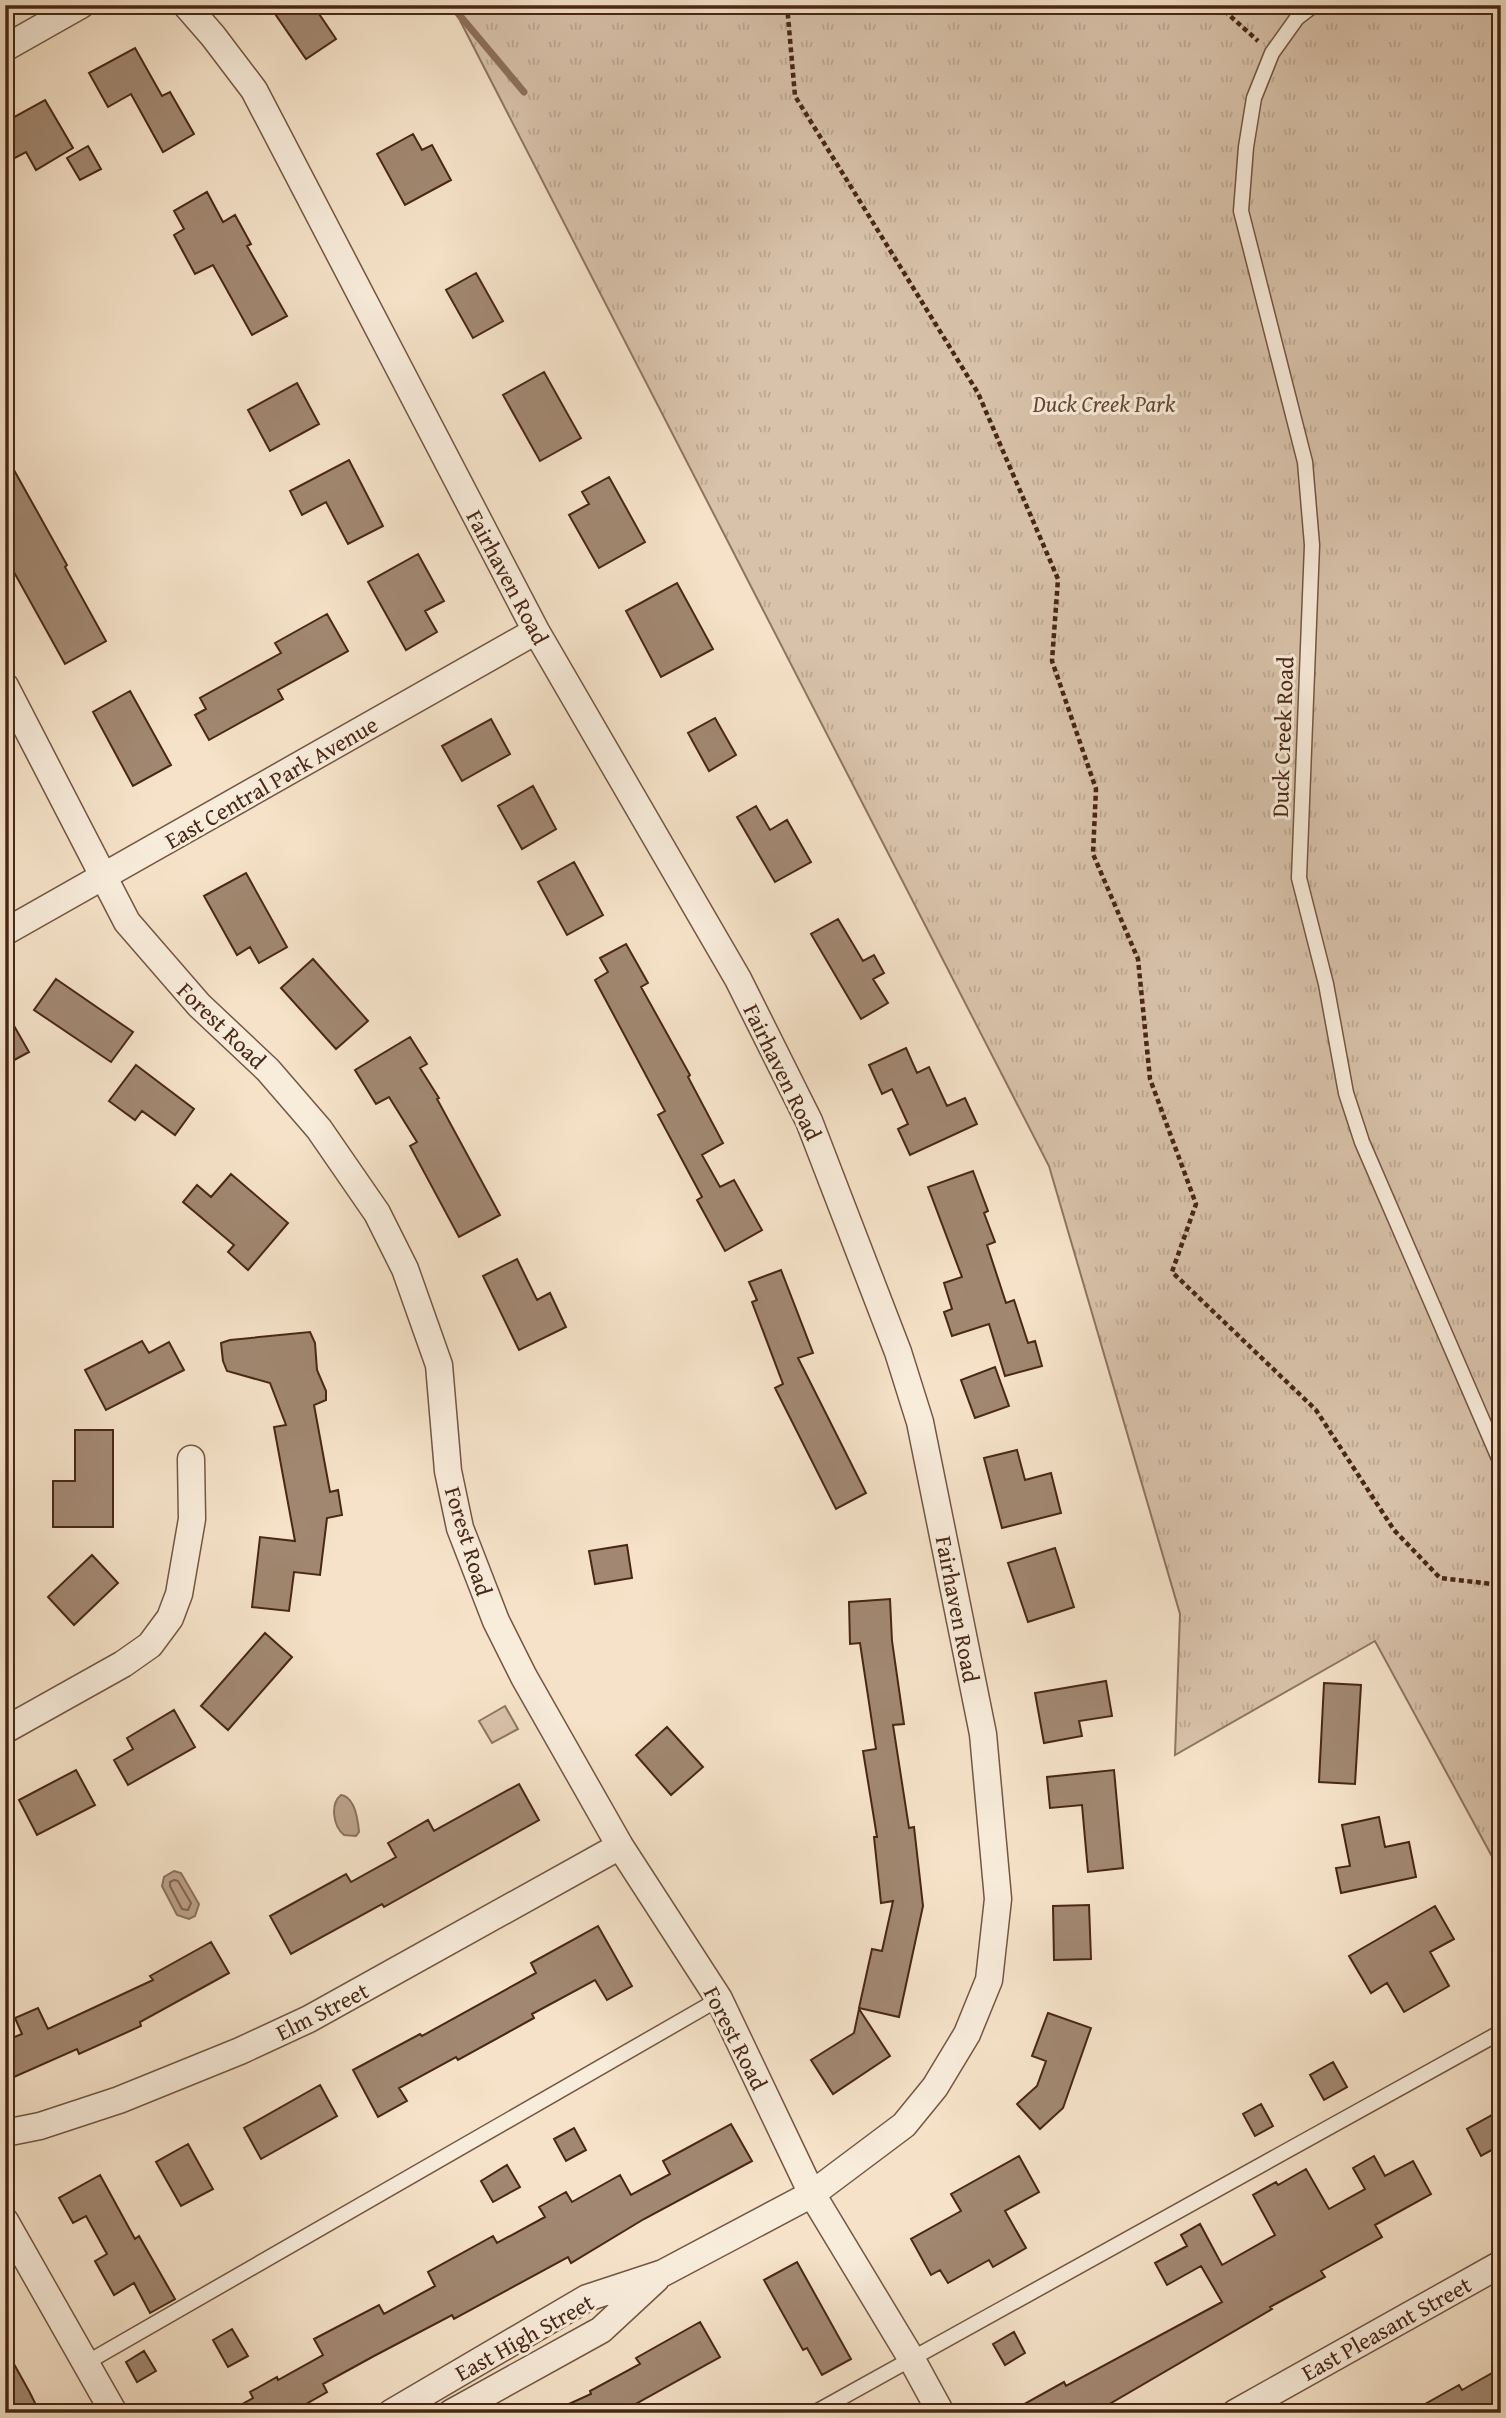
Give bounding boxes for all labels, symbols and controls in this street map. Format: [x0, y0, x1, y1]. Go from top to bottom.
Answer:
park label: Duck Creek Park [1032, 387, 1176, 420]
street label: Fairhaven Road [459, 504, 558, 651]
street label: Duck Creek Road [1263, 655, 1301, 818]
street label: East Central Park Avenue [158, 707, 384, 857]
street label: Forest Road [170, 974, 274, 1076]
street label: Fairhaven Road [736, 998, 831, 1147]
street label: Forest Road [437, 1482, 501, 1600]
street label: Fairhaven Road [928, 1533, 988, 1686]
street label: Elm Street [270, 1974, 374, 2048]
street label: Forest Road [696, 1980, 777, 2096]
street label: East Pleasant Street [1295, 2268, 1477, 2388]
street label: East High Street [449, 2285, 599, 2389]

